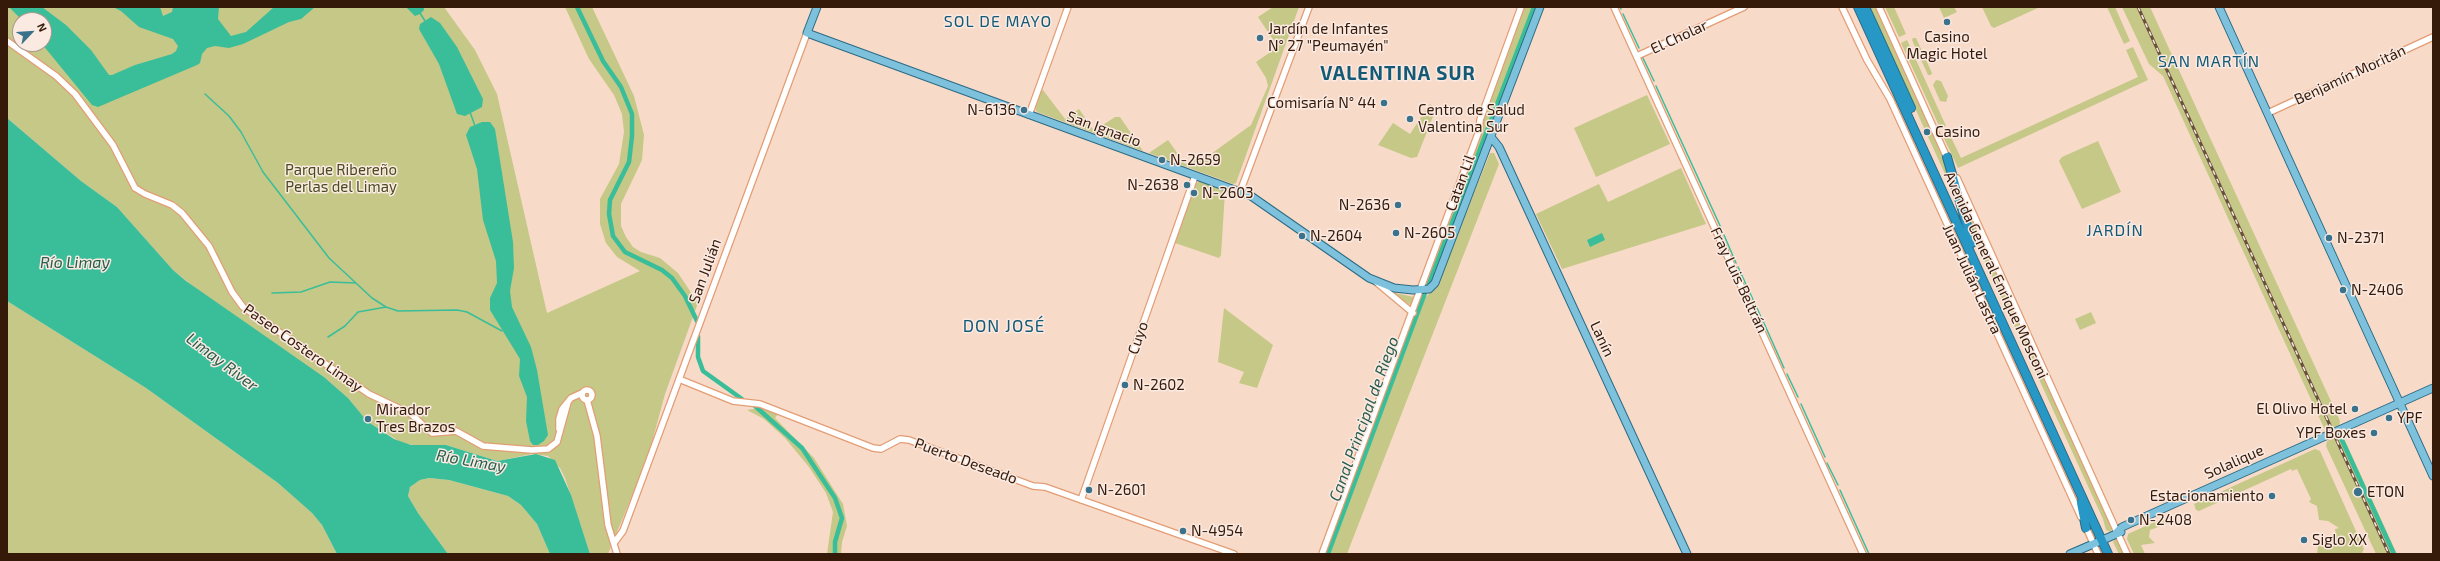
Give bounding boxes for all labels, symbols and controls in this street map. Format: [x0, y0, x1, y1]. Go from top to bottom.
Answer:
north arrow [12, 12, 52, 52]
district label: SOL DE MAYO [944, 12, 1052, 32]
street label: El Cholar [1648, 16, 1710, 58]
marker: Casino Magic Hotel [1942, 17, 1952, 27]
place label: Jardín de Infantes N° 27 "Peumayén" [1268, 20, 1389, 55]
text: N [35, 21, 50, 33]
place label: Casino Magic Hotel [1907, 28, 1987, 63]
marker: Jardín de Infantes N° 27 "Peumayén" [1255, 33, 1265, 43]
street label: Benjamín Moritán [2291, 41, 2409, 109]
district label: SAN MARTÍN [2158, 52, 2260, 72]
district label: VALENTINA SUR [1320, 63, 1476, 85]
place label: Comisaría N° 44 [1267, 94, 1376, 112]
marker: Comisaría N° 44 [1379, 98, 1389, 108]
place label: N-6136 [967, 101, 1016, 119]
place label: Centro de Salud Valentina Sur [1418, 101, 1525, 136]
marker: N-6136 [1019, 105, 1029, 115]
street label: San Ignacio [1064, 107, 1144, 151]
marker: Centro de Salud Valentina Sur [1405, 114, 1415, 124]
place label: Casino [1935, 123, 1980, 141]
marker: Casino [1922, 127, 1932, 137]
place label: N-2659 [1170, 151, 1221, 169]
street label: Catan Lil [1442, 152, 1478, 214]
marker: N-2659 [1157, 155, 1167, 165]
park label: Parque Ribereño Perlas del Limay [285, 161, 397, 196]
street label: Avenida General Enrique Mosconi [1940, 168, 2052, 382]
place label: N-2638 [1127, 176, 1179, 194]
marker: N-2638 [1182, 180, 1192, 190]
place label: N-2603 [1202, 184, 1254, 202]
marker: N-2603 [1189, 188, 1199, 198]
place label: N-2636 [1339, 196, 1390, 214]
marker: N-2636 [1393, 200, 1403, 210]
street label: Juan Julián Lastra [1939, 221, 2005, 337]
district label: JARDÍN [2086, 221, 2144, 241]
place label: N-2605 [1404, 224, 1455, 242]
street label: Fray Luis Beltrán [1707, 224, 1771, 336]
place label: N-2604 [1310, 227, 1363, 245]
marker: N-2605 [1391, 228, 1401, 238]
place label: N-2371 [2337, 229, 2385, 247]
marker: N-2604 [1297, 231, 1307, 241]
marker: N-2371 [2324, 233, 2334, 243]
street label: San Julián [685, 236, 725, 306]
water label: Río Limay [40, 253, 110, 273]
place label: N-2406 [2351, 281, 2404, 299]
marker: N-2406 [2338, 285, 2348, 295]
street label: Paseo Costero Limay [240, 300, 366, 396]
district label: DON JOSÉ [963, 316, 1045, 336]
street label: Lanín [1586, 318, 1618, 360]
street label: Cuyo [1124, 319, 1152, 357]
water label: Limay River [182, 329, 262, 395]
water label: Canal Principal de Riego [1325, 334, 1403, 504]
place label: N-2602 [1133, 376, 1185, 394]
marker: N-2602 [1120, 380, 1130, 390]
place label: El Olivo Hotel [2256, 400, 2347, 418]
place label: Mirador Tres Brazos [376, 401, 455, 436]
marker: El Olivo Hotel [2350, 404, 2360, 414]
place label: YPF [2397, 409, 2422, 427]
marker: YPF [2384, 413, 2394, 423]
marker: Mirador Tres Brazos [363, 414, 373, 424]
place label: YPF Boxes [2296, 424, 2366, 442]
marker: YPF Boxes [2369, 428, 2379, 438]
street label: Puerto Deseado [912, 434, 1020, 488]
street label: Solalique [2202, 441, 2266, 483]
water label: Río Limay [435, 445, 507, 477]
place label: N-2601 [1097, 481, 1146, 499]
place label: ETON [2367, 483, 2404, 501]
marker: N-2601 [1084, 485, 1094, 495]
marker: ETON [2352, 486, 2364, 498]
place label: Estacionamiento [2150, 487, 2264, 505]
marker: Estacionamiento [2267, 491, 2277, 501]
place label: N-2408 [2139, 511, 2192, 529]
marker: N-2408 [2126, 515, 2136, 525]
place label: N-4954 [1191, 522, 1243, 540]
marker: N-4954 [1178, 526, 1188, 536]
place label: Siglo XX [2312, 531, 2367, 549]
marker: Siglo XX [2299, 535, 2309, 545]

